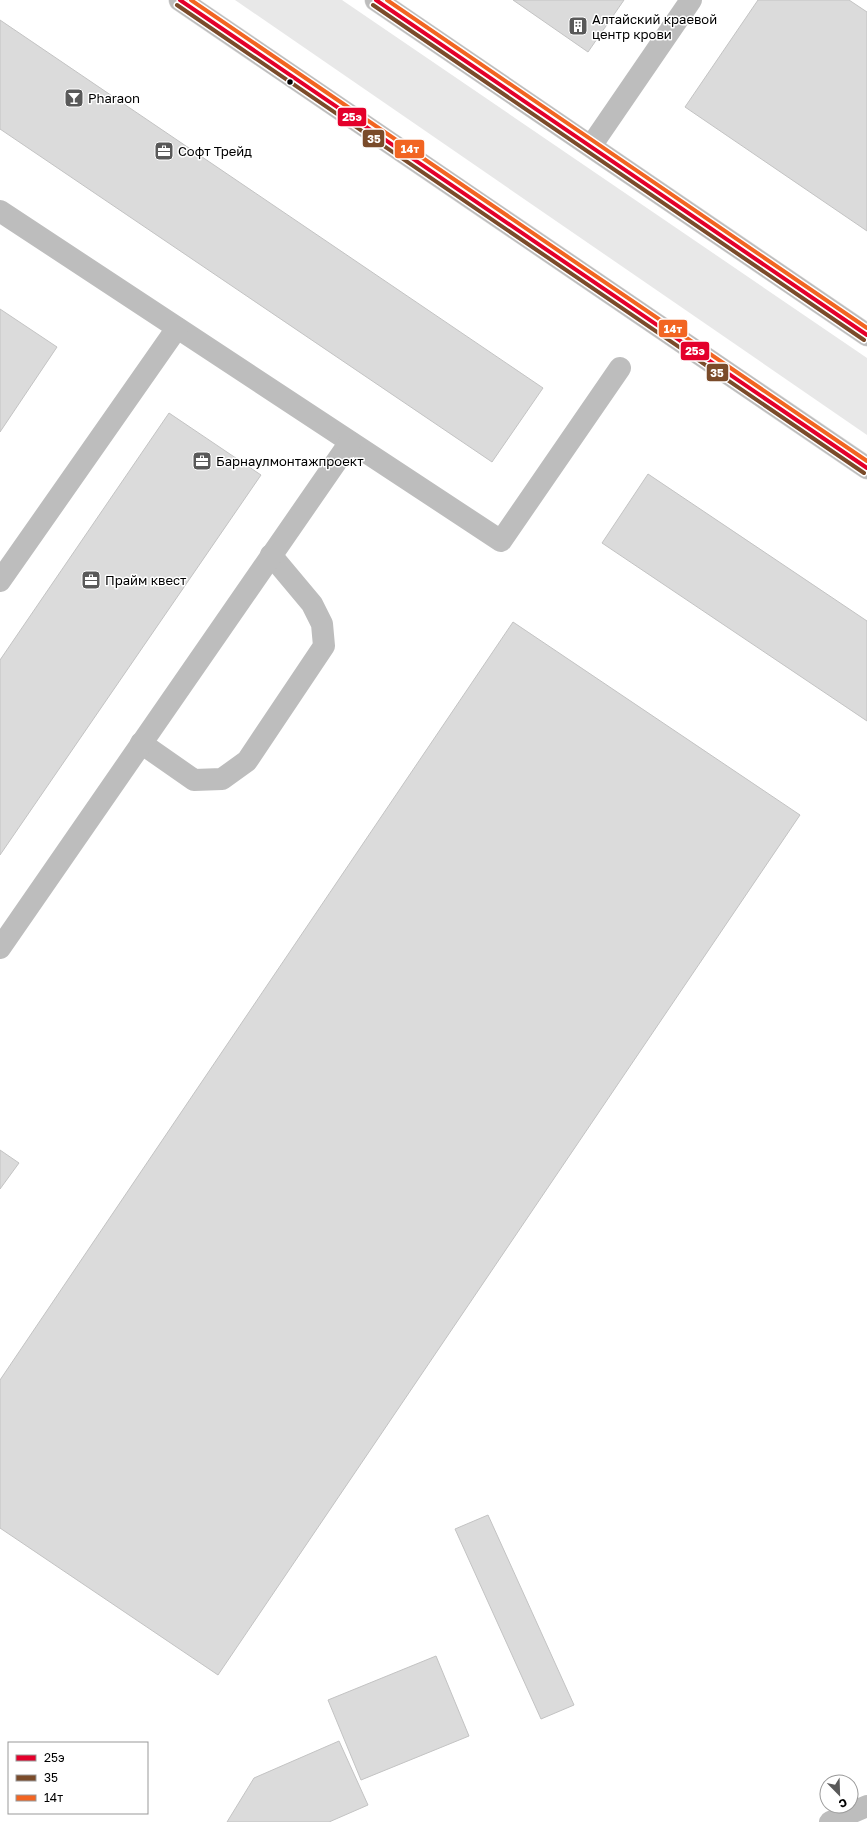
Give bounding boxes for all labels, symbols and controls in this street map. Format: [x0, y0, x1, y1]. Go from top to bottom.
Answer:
place label: Алтайский краевой центр крови [592, 11, 717, 42]
building icon: Алтайский краевой центр крови [567, 15, 589, 37]
unlabelled marker [285, 77, 295, 87]
bar icon: Pharaon [63, 87, 85, 109]
place label: Pharaon [88, 90, 140, 106]
line badge: 25э [337, 107, 367, 127]
text: 25э [342, 110, 362, 123]
line badge: 35 [362, 129, 385, 148]
text: 35 [367, 132, 381, 145]
line badge: 14т [394, 139, 425, 159]
office icon: Софт Трейд [153, 140, 175, 162]
text: 14т [401, 142, 419, 155]
place label: Софт Трейд [178, 143, 252, 159]
line badge: 14т [658, 319, 688, 338]
text: 14т [664, 322, 682, 335]
line badge: 25э [680, 341, 710, 361]
text: 25э [685, 344, 705, 357]
line badge: 35 [706, 363, 729, 382]
text: 35 [710, 366, 724, 379]
office icon: Барнаулмонтажпроект [191, 450, 213, 472]
place label: Барнаулмонтажпроект [216, 453, 364, 469]
office icon: Прайм квест [80, 569, 102, 591]
place label: Прайм квест [105, 572, 187, 588]
legend [8, 1742, 148, 1814]
text: 25э [44, 1750, 64, 1765]
text: 35 [44, 1770, 58, 1785]
north arrow [819, 1774, 859, 1814]
text: 14т [44, 1790, 63, 1805]
text: С [837, 1796, 849, 1811]

